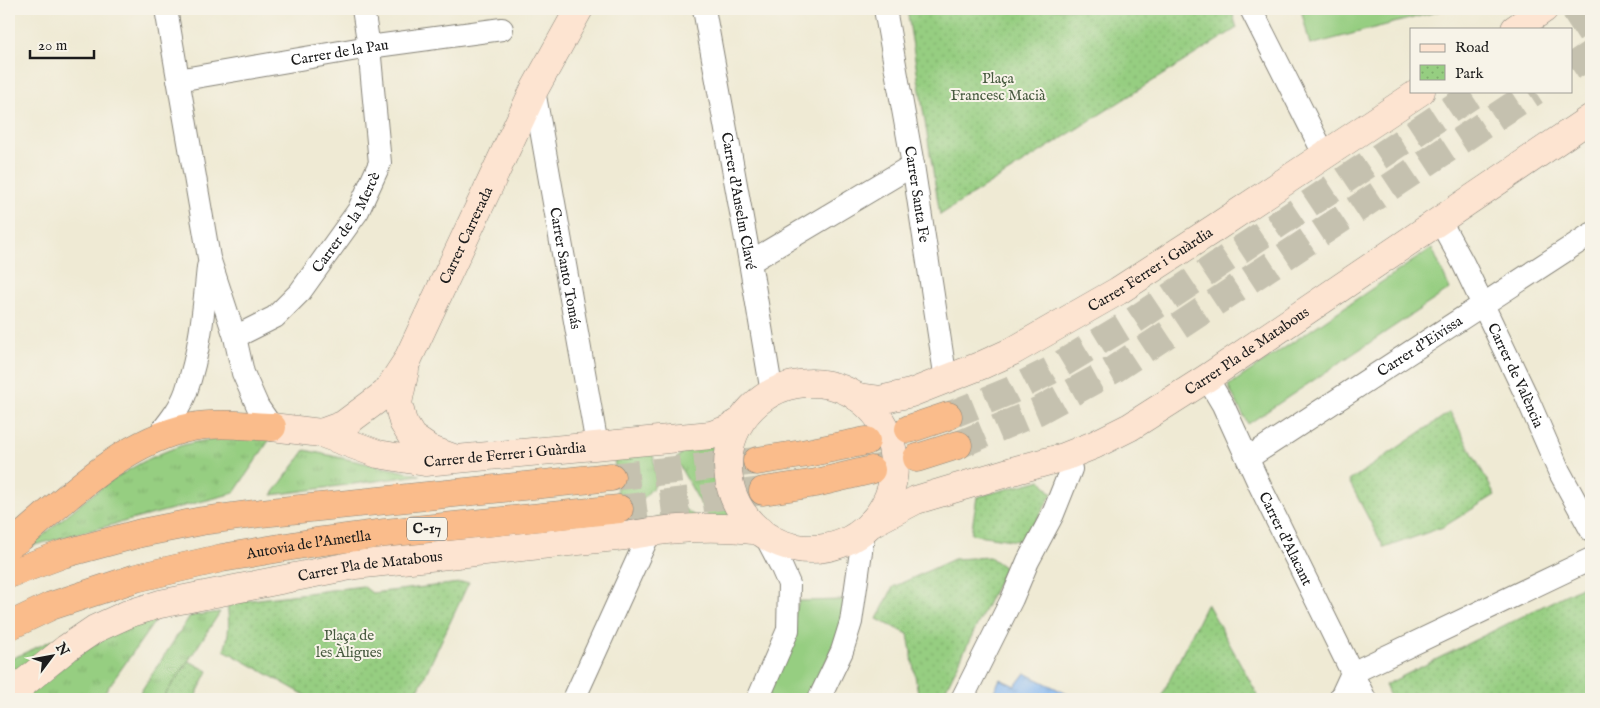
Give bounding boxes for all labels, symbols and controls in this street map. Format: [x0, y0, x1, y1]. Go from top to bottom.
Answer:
scale bar [30, 28, 94, 60]
legend [1410, 28, 1572, 92]
street label: Carrer de la Pau [289, 35, 390, 70]
text: 20 m [38, 36, 68, 55]
text: Road [1455, 38, 1490, 57]
text: Park [1455, 64, 1485, 83]
park label: Plaça Francesc Macià [950, 69, 1046, 105]
street label: Carrer d'Anselm Clavé [717, 131, 761, 271]
street label: Carrer Santa Fe [900, 144, 934, 244]
street label: Carrer de la Mercè [307, 169, 384, 276]
street label: Carrer Carrerada [435, 183, 497, 287]
street label: Carrer Santo Tomás [545, 206, 586, 331]
street label: Carrer Ferrer i Guàrdia [1084, 222, 1217, 316]
street label: Carrer Pla de Matabous [1181, 302, 1313, 399]
street label: Carrer d'Eivissa [1373, 311, 1466, 381]
street label: Carrer de València [1483, 320, 1549, 431]
street label: Carrer de Ferrer i Guàrdia [423, 437, 587, 472]
street label: Carrer d'Alacant [1255, 488, 1317, 589]
road number: C-17 [407, 518, 447, 540]
street label: Autovia de l'Ametlla [244, 525, 372, 563]
street label: Carrer Pla de Matabous [296, 546, 443, 586]
park label: Plaça de les Àligues [316, 626, 382, 662]
north arrow [28, 630, 78, 680]
text: N [51, 639, 73, 660]

